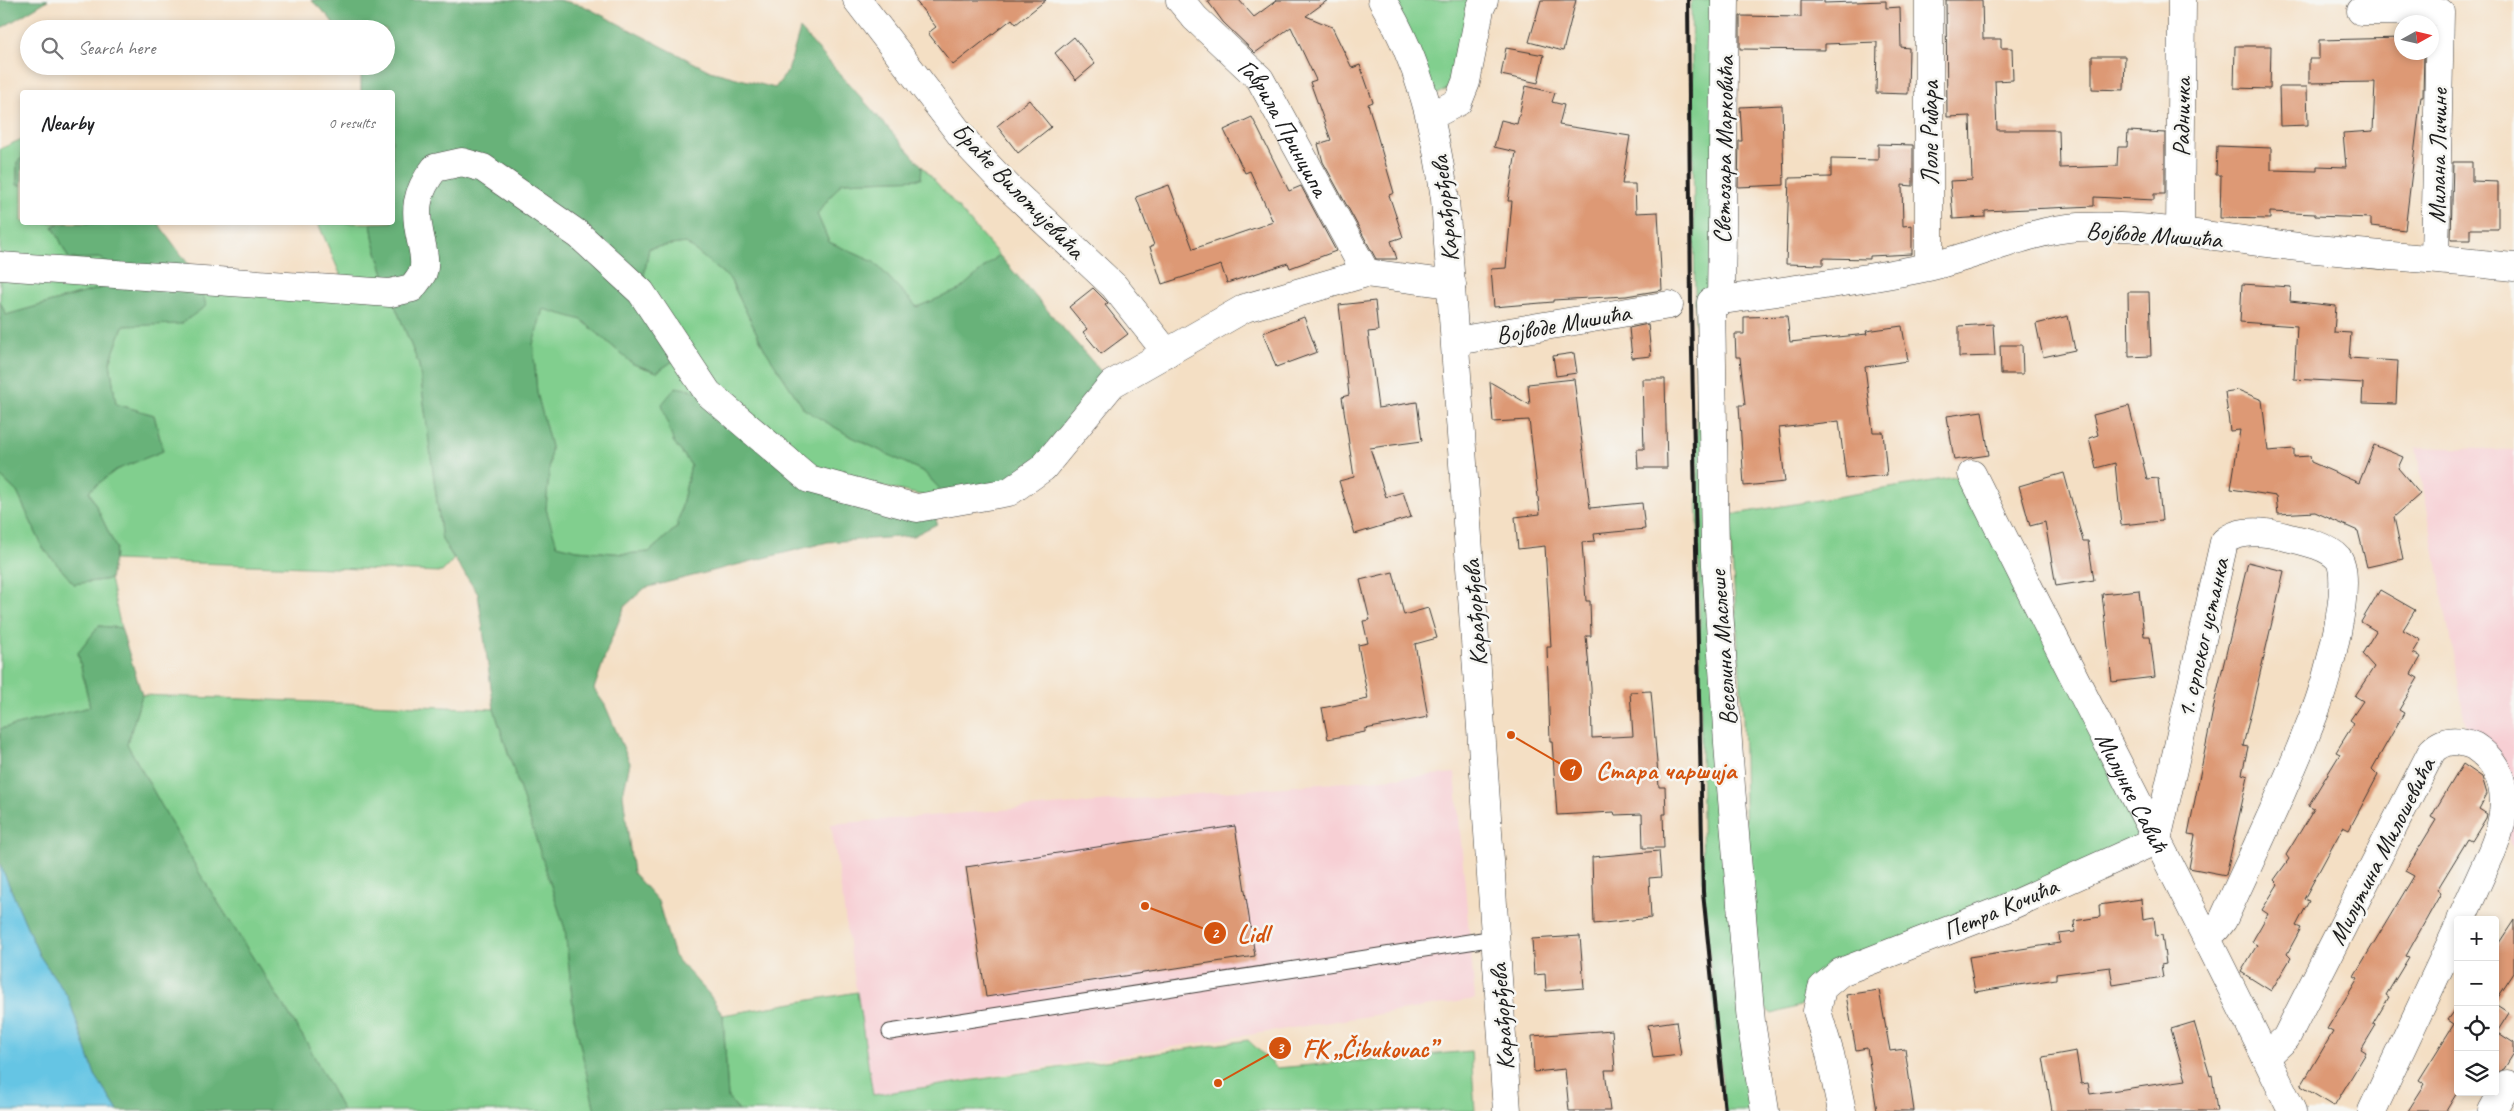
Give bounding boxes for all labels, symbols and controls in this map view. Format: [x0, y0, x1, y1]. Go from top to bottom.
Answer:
north arrow [2394, 15, 2439, 60]
search box [20, 20, 395, 75]
icon: search [38, 34, 66, 62]
text: Search here [78, 36, 155, 60]
street label: Гаврила Принципа [1231, 52, 1337, 204]
street label: Светозара Марковића [1706, 54, 1742, 244]
street label: Радничка [2165, 75, 2199, 157]
street label: Лоле Рибара [1914, 79, 1946, 185]
street label: Милана Личине [2421, 86, 2455, 224]
text: Nearby [40, 110, 93, 136]
text: 0 results [328, 113, 375, 133]
street label: Браће Вилотијевића [945, 116, 1093, 267]
street label: Карађорђева [1423, 152, 1466, 264]
street label: Војводе Мишића [2085, 214, 2225, 256]
street label: Војводе Мишића [1493, 296, 1635, 352]
street label: 1. српског устанка [2169, 553, 2237, 721]
street label: Карађорђева [1455, 557, 1495, 667]
street label: Веселина Маслеше [1701, 567, 1744, 727]
street label: Милунке Савић [2088, 727, 2176, 859]
callout: Стара чаршија [1559, 749, 1748, 790]
street label: Милутина Милошевића [2321, 751, 2444, 950]
text: Стара чаршија [1596, 754, 1739, 787]
text: 1 [1568, 761, 1577, 780]
street label: Петра Кочића [1938, 870, 2065, 947]
callout: Lidl [1202, 912, 1279, 953]
map controls [2454, 916, 2499, 1096]
button: + [2454, 916, 2499, 961]
text: Lidl [1237, 917, 1273, 950]
text: 2 [1212, 924, 1220, 943]
street label: Карађорђева [1482, 961, 1522, 1071]
button: − [2454, 961, 2499, 1006]
button: locate [2454, 1006, 2499, 1051]
callout: FK „Čibukovac” [1267, 1028, 1445, 1069]
text: FK „Čibukovac” [1303, 1032, 1442, 1065]
text: 3 [1277, 1039, 1285, 1058]
button: layers [2454, 1051, 2499, 1096]

